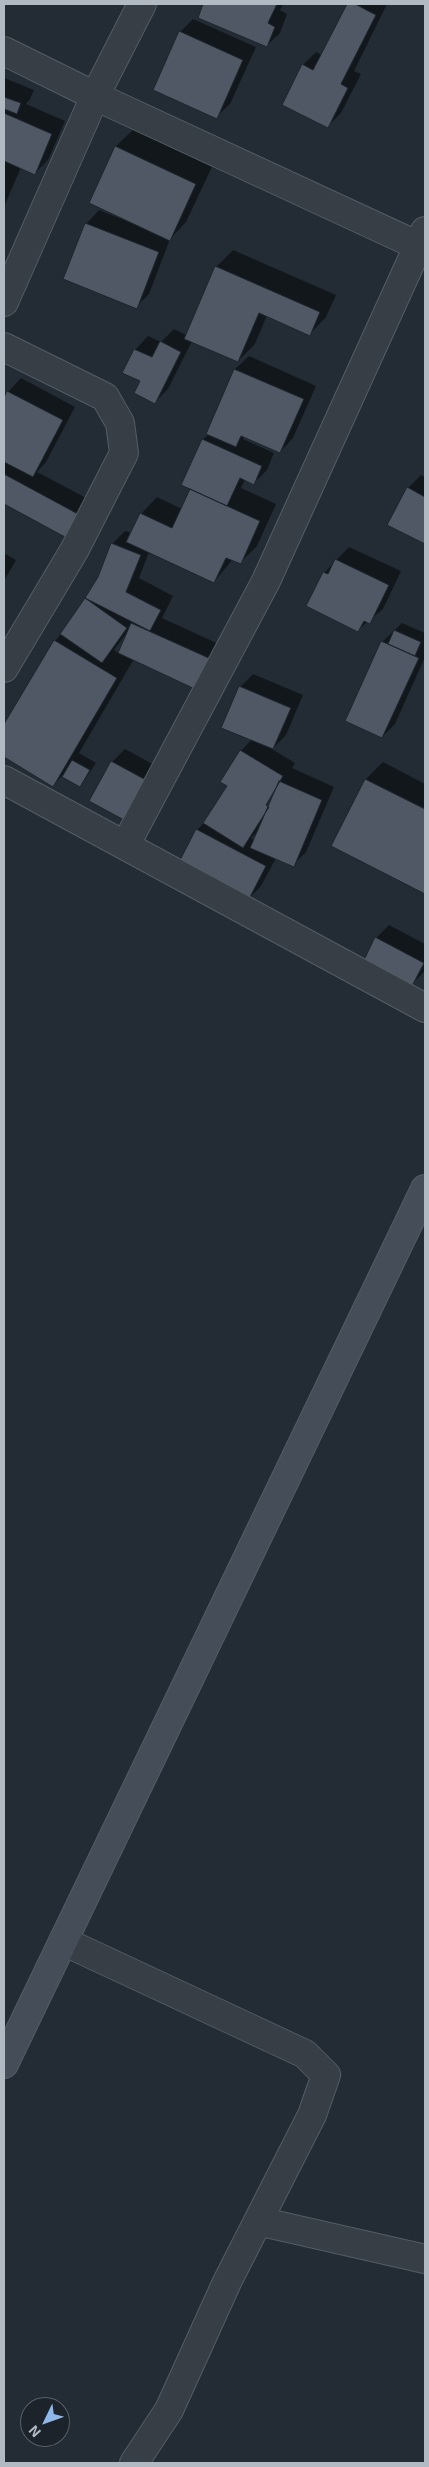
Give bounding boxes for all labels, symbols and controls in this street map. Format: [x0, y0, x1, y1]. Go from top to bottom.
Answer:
north arrow [20, 2397, 70, 2447]
text: N [25, 2422, 44, 2441]

